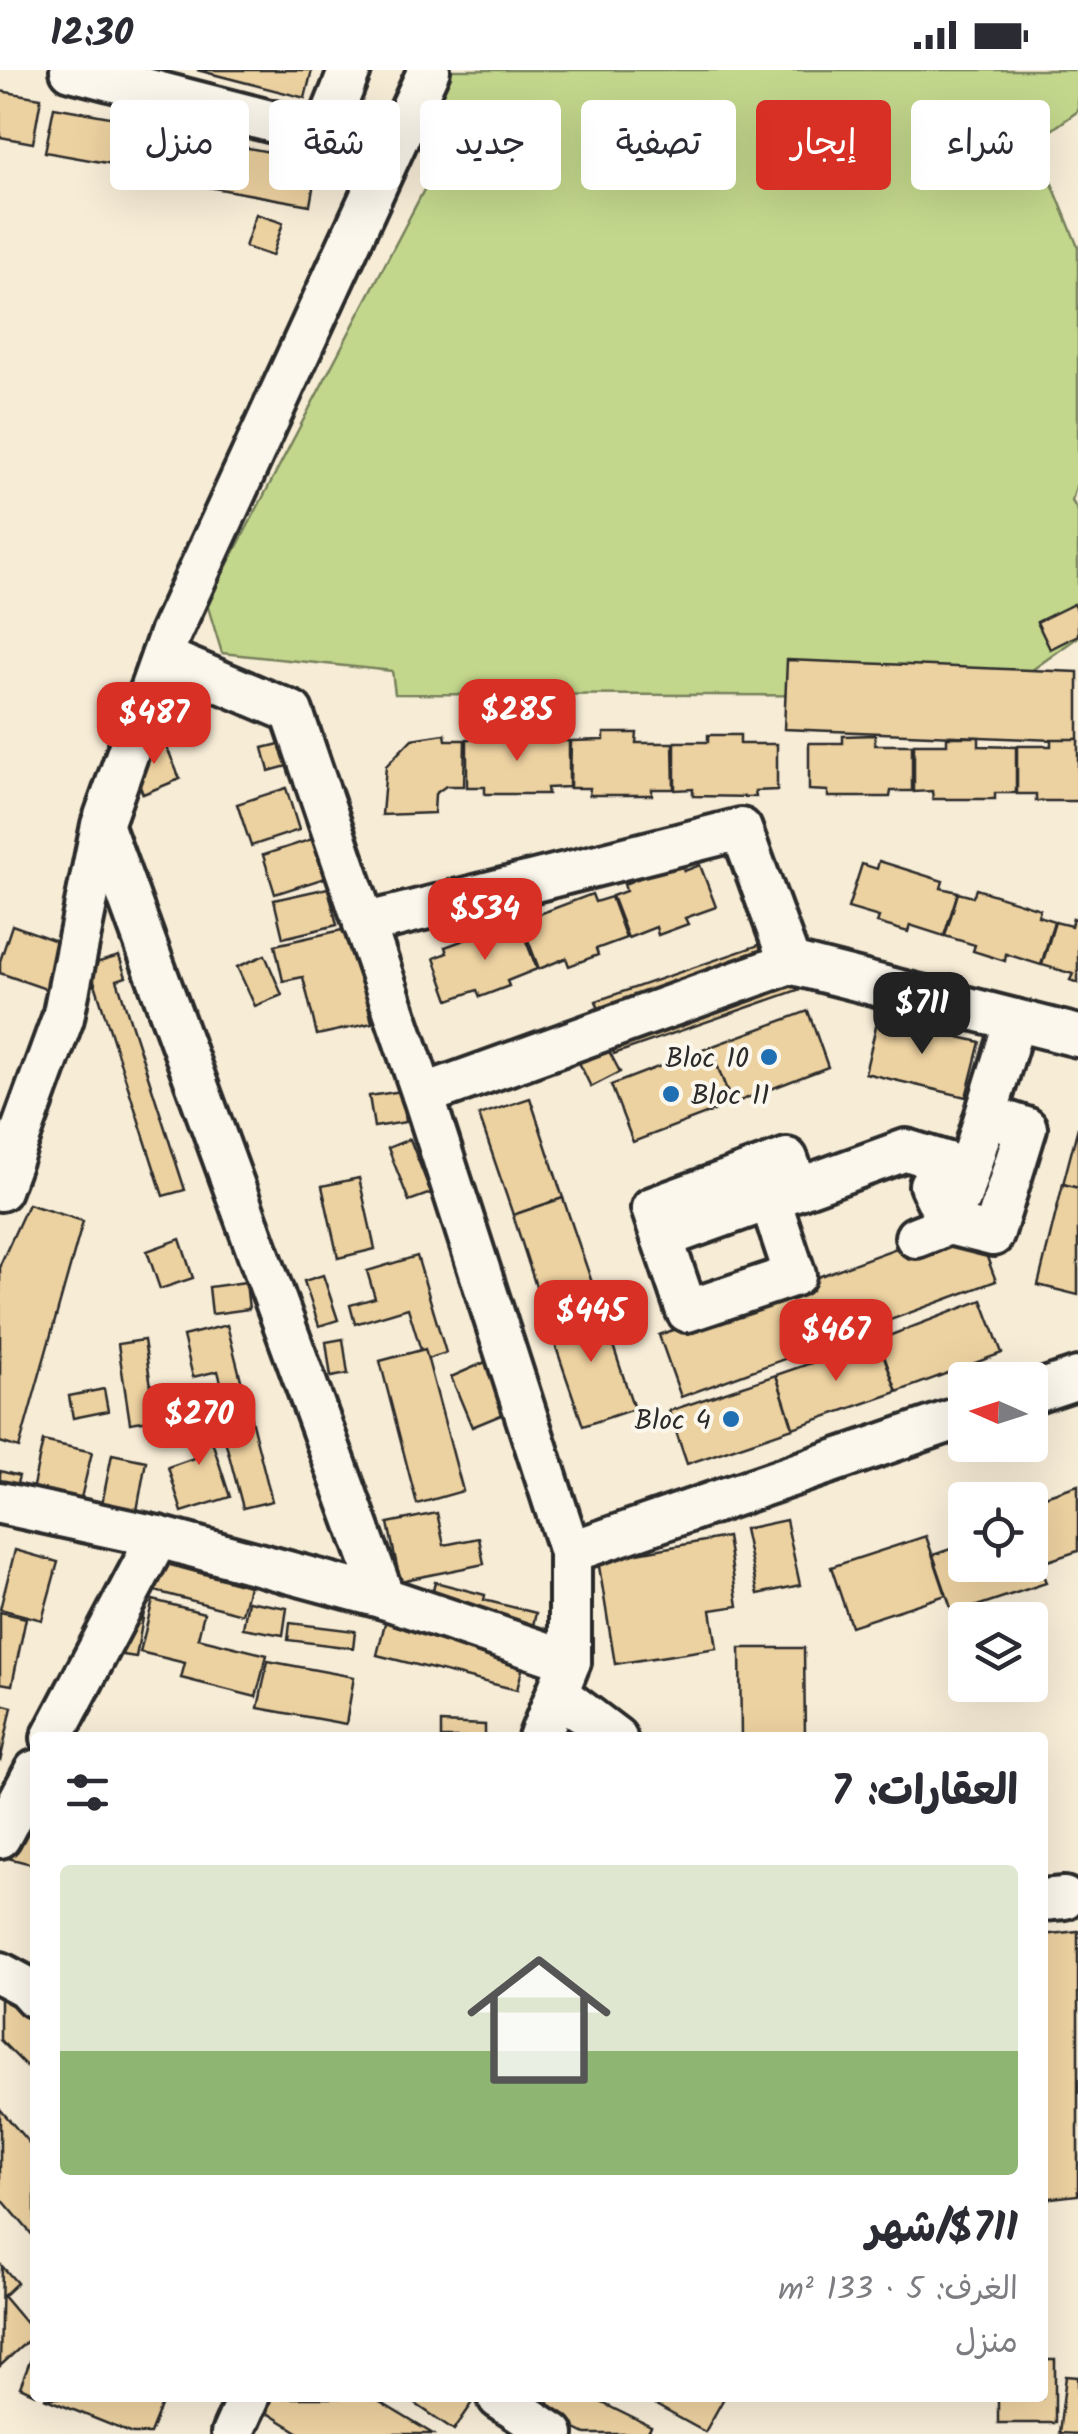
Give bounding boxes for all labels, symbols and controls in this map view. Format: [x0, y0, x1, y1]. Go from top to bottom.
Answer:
text: 12:30 [50, 5, 133, 65]
chip: منزل [110, 100, 249, 190]
chip: شقة [269, 100, 400, 190]
chip: جديد [420, 100, 561, 190]
chip: تصفية [581, 100, 736, 190]
chip: إيجار [756, 100, 891, 190]
chip: شراء [911, 100, 1050, 190]
pin: $285 [458, 679, 576, 764]
pin: $487 [95, 682, 213, 767]
text: $285 [481, 686, 553, 737]
text: $487 [119, 689, 189, 740]
pin: $534 [426, 878, 544, 963]
text: $534 [450, 885, 520, 936]
pin: $711 [863, 972, 981, 1057]
text: $711 [895, 979, 949, 1030]
place label: Bloc 10 [665, 1037, 749, 1082]
marker: Bloc 10 [758, 1046, 780, 1068]
place label: Bloc 11 [691, 1074, 770, 1119]
marker: Bloc 11 [660, 1083, 682, 1105]
pin: $445 [532, 1280, 650, 1365]
text: $445 [556, 1287, 626, 1338]
pin: $467 [777, 1299, 895, 1384]
text: $467 [802, 1306, 870, 1357]
north arrow [948, 1362, 1048, 1462]
map controls [948, 1362, 1048, 1702]
pin: $270 [140, 1383, 258, 1468]
text: $270 [164, 1390, 234, 1441]
place label: Bloc 4 [635, 1399, 711, 1444]
marker: Bloc 4 [720, 1408, 742, 1430]
button: locate [948, 1482, 1048, 1582]
button: layers [948, 1602, 1048, 1702]
text: العقارات: 7 [831, 1759, 1018, 1826]
icon: filters [60, 1765, 115, 1820]
icon: home [449, 1930, 629, 2110]
text: $711/شهر [866, 2196, 1018, 2263]
text: الغرف: 5 · 133 m² [778, 2265, 1018, 2316]
text: منزل [955, 2318, 1018, 2369]

